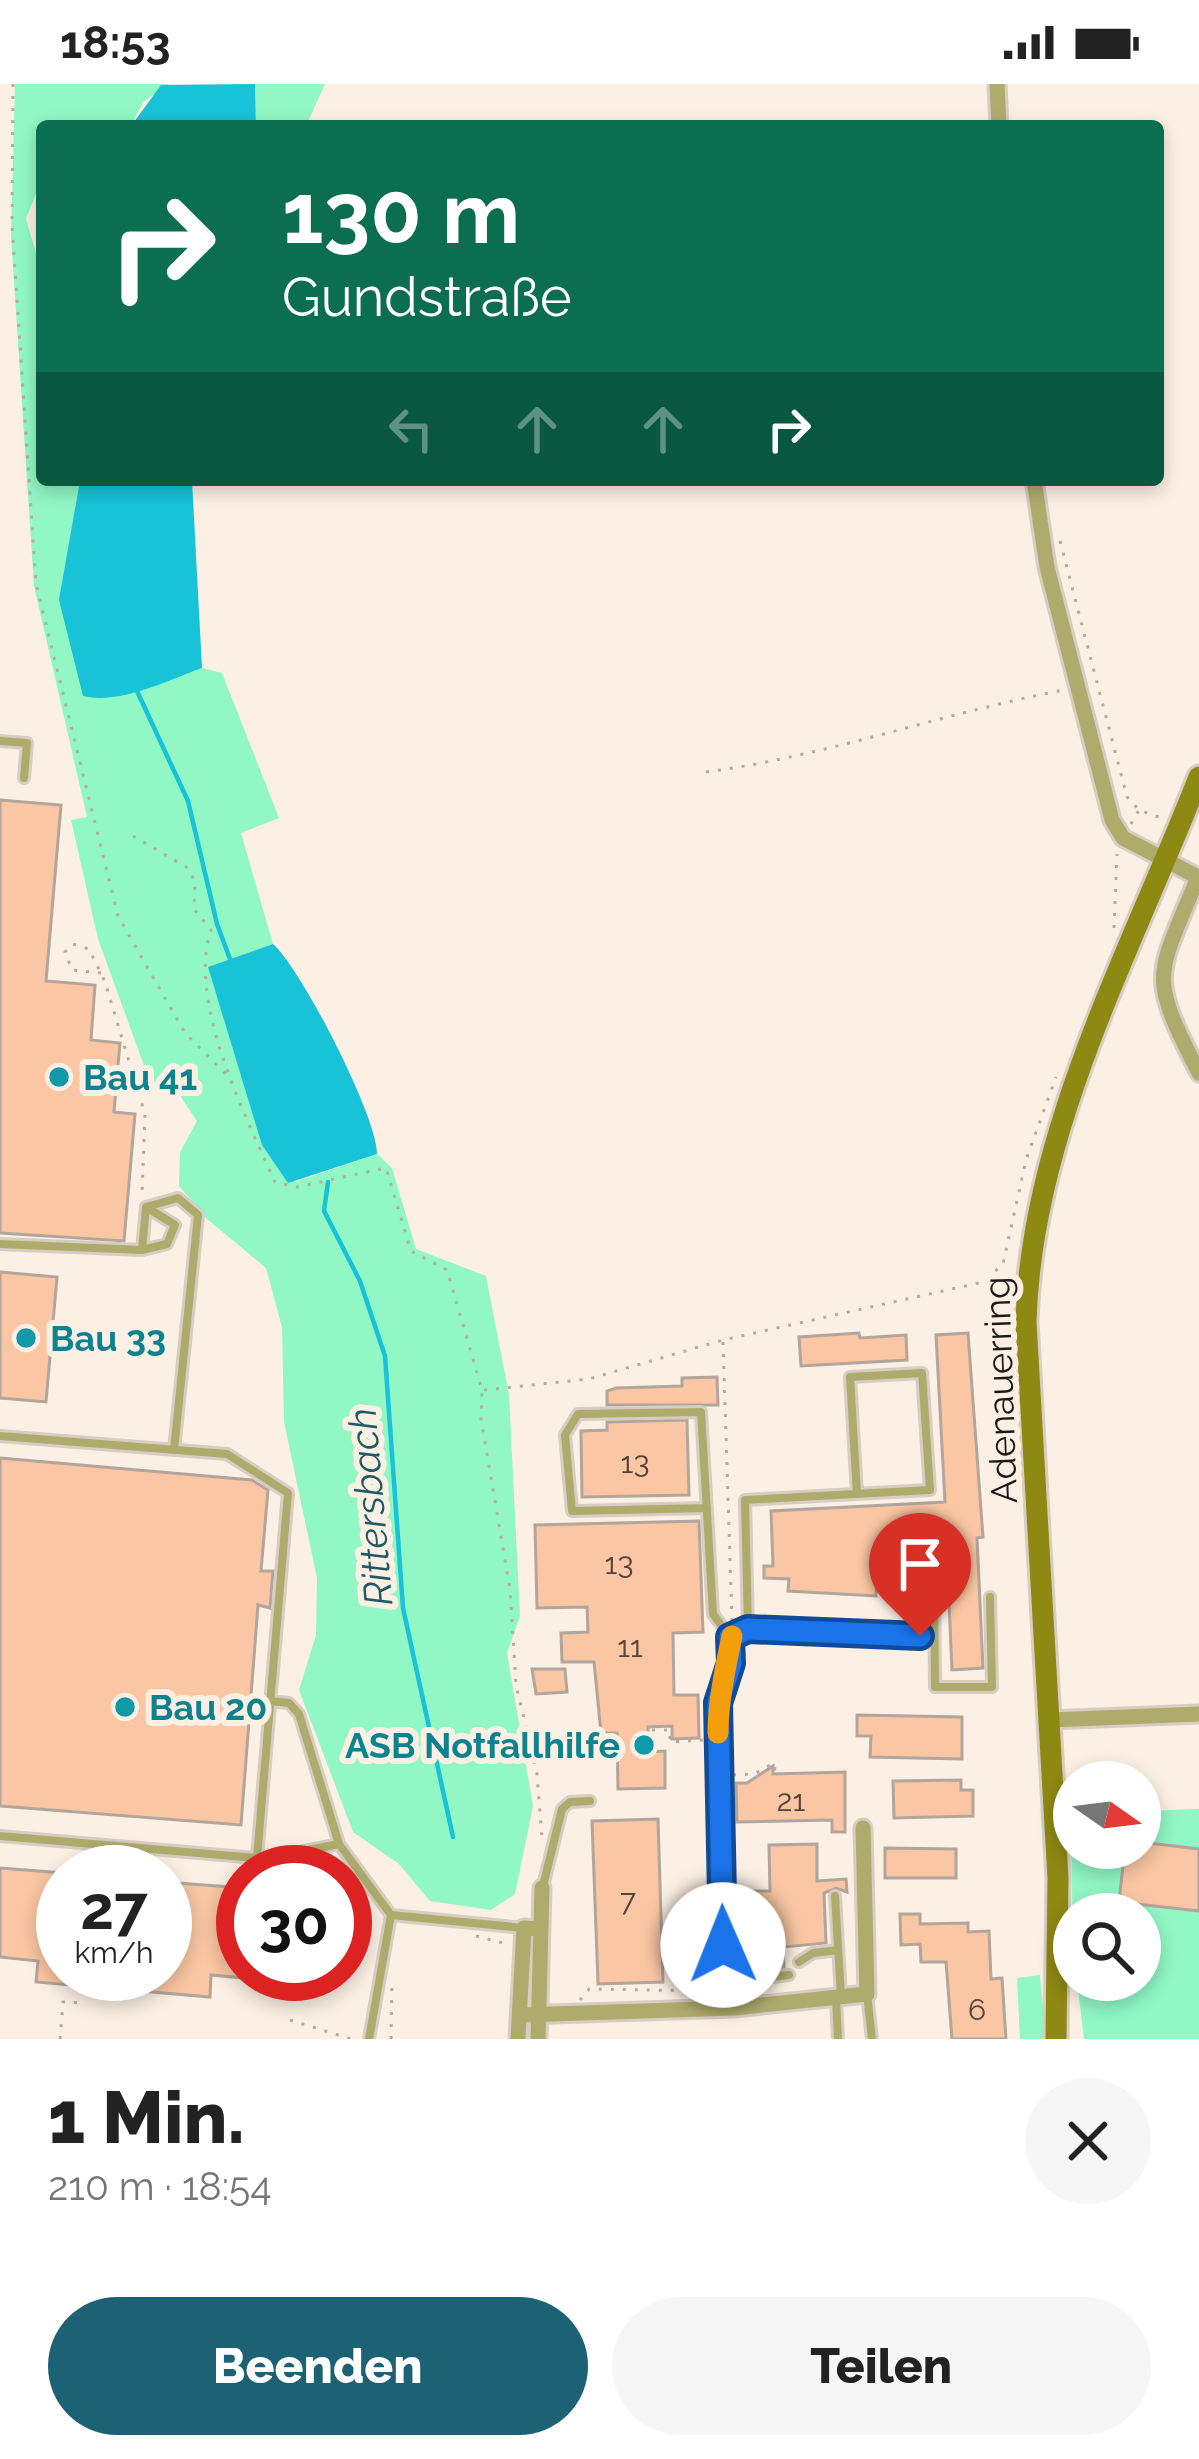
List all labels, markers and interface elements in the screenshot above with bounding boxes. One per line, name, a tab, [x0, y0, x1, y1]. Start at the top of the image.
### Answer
text: 18:53	[60, 16, 171, 69]
text: 130 m	[282, 164, 520, 263]
icon: right	[84, 168, 240, 324]
text: Gundstraße	[282, 265, 572, 329]
icon: left	[378, 396, 444, 462]
icon: ahead	[504, 396, 570, 462]
icon: ahead	[630, 396, 696, 462]
icon: right	[756, 396, 822, 462]
place label: Bau 41	[83, 1056, 197, 1098]
marker: Bau 41	[46, 1064, 72, 1090]
street label: Adenauerring	[975, 1276, 1025, 1504]
place label: Bau 33	[50, 1317, 166, 1359]
marker: Bau 33	[13, 1325, 39, 1351]
water label: Rittersbach	[338, 1406, 402, 1608]
house number: 13	[621, 1445, 649, 1480]
pin	[869, 1513, 971, 1636]
icon: arrive	[887, 1531, 953, 1597]
house number: 13	[605, 1546, 633, 1581]
house number: 11	[617, 1629, 643, 1664]
place label: Bau 20	[149, 1686, 267, 1728]
marker: Bau 20	[112, 1694, 138, 1720]
place label: ASB Notfallhilfe	[345, 1724, 620, 1766]
marker: ASB Notfallhilfe	[631, 1732, 657, 1758]
north arrow	[1053, 1761, 1161, 1869]
map controls	[1053, 1761, 1161, 2001]
house number: 21	[777, 1783, 805, 1818]
speed limit sign: 30	[216, 1845, 372, 2001]
text: 27	[80, 1873, 148, 1943]
position arrow	[660, 1882, 786, 2008]
house number: 7	[620, 1883, 636, 1918]
button: search	[1053, 1893, 1161, 2001]
text: km/h	[74, 1935, 154, 1970]
house number: 6	[968, 1992, 986, 2027]
text: 1 Min.	[48, 2075, 245, 2160]
button: close	[1025, 2078, 1151, 2204]
text: 210 m · 18:54	[48, 2163, 272, 2209]
button: Beenden	[48, 2297, 588, 2435]
button: Teilen	[612, 2297, 1151, 2435]

